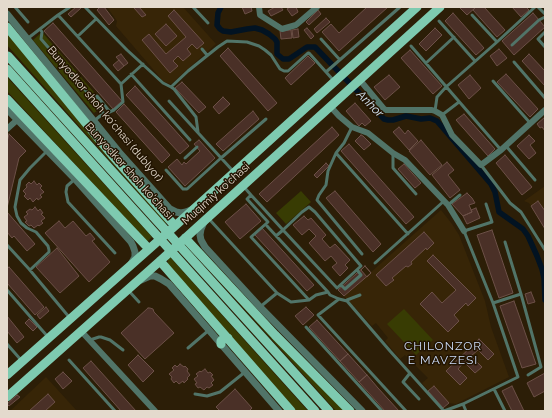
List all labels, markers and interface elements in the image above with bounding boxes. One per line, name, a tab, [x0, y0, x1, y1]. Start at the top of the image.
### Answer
street label: Bunyodkor shoh koʻchasi (dublyor)	[44, 44, 166, 184]
water label: Anhor	[354, 88, 386, 120]
street label: Bunyodkor shoh ko'chasi	[82, 120, 176, 222]
street label: Muqimiy ko'chasi	[179, 160, 253, 228]
district label: CHILONZOR E MAVZESI	[404, 339, 482, 367]

